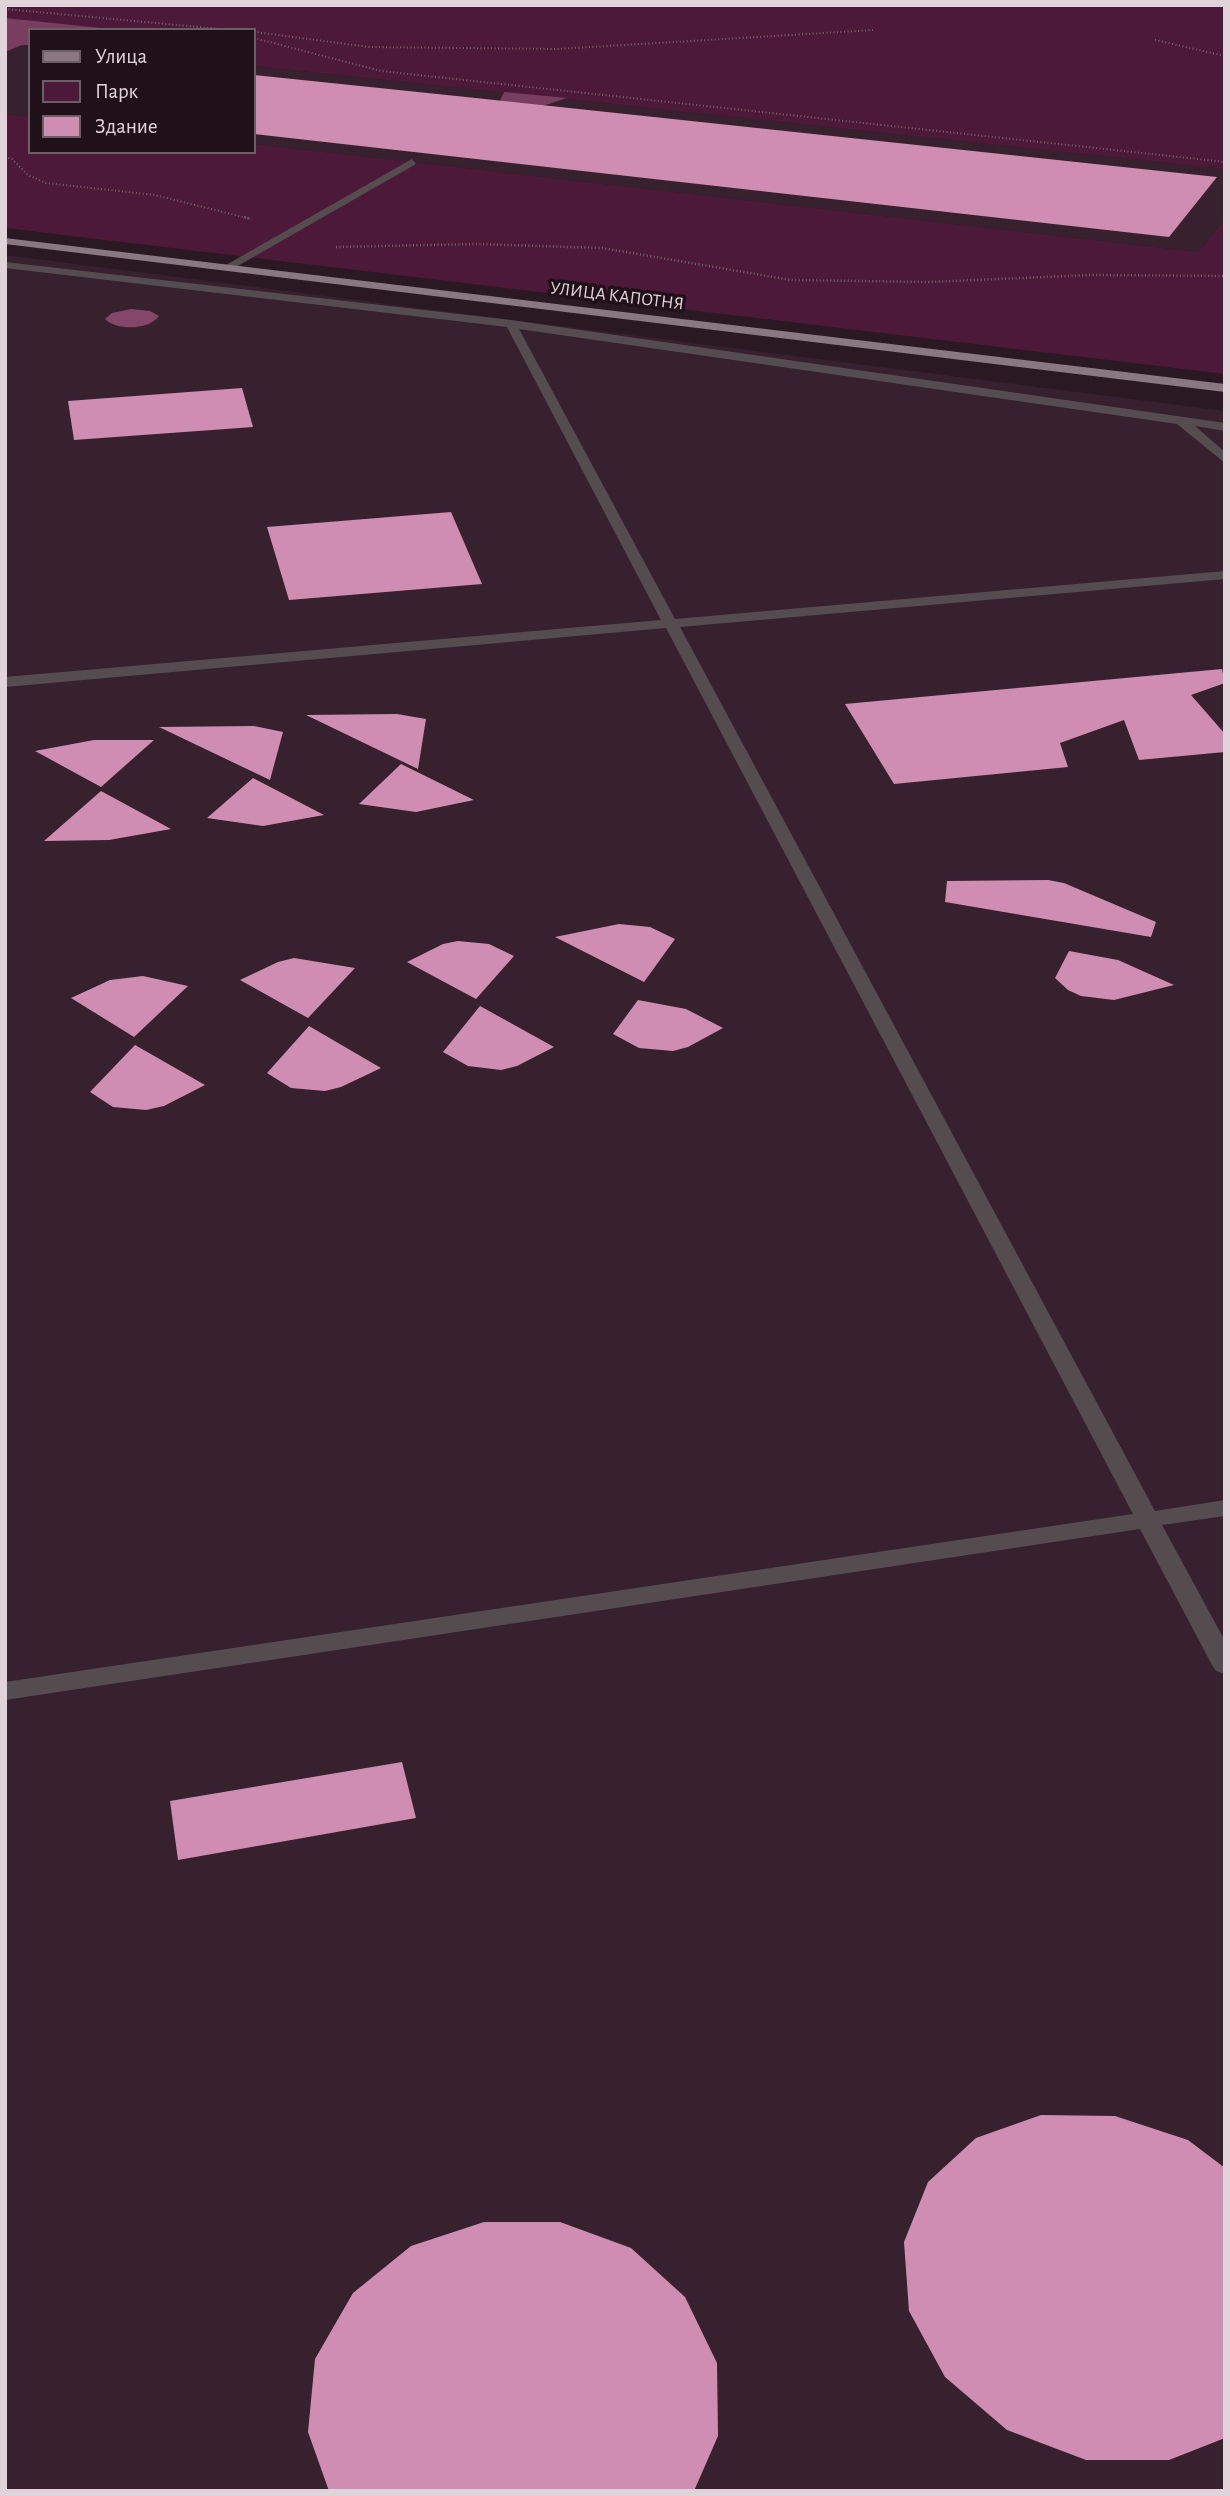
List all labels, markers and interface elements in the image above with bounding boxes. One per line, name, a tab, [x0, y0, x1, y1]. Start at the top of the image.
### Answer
legend	[28, 28, 256, 154]
text: Улица	[95, 46, 147, 67]
text: Парк	[95, 81, 138, 102]
text: Здание	[95, 116, 158, 137]
street label: УЛИЦА КАПОТНЯ	[549, 277, 685, 315]

